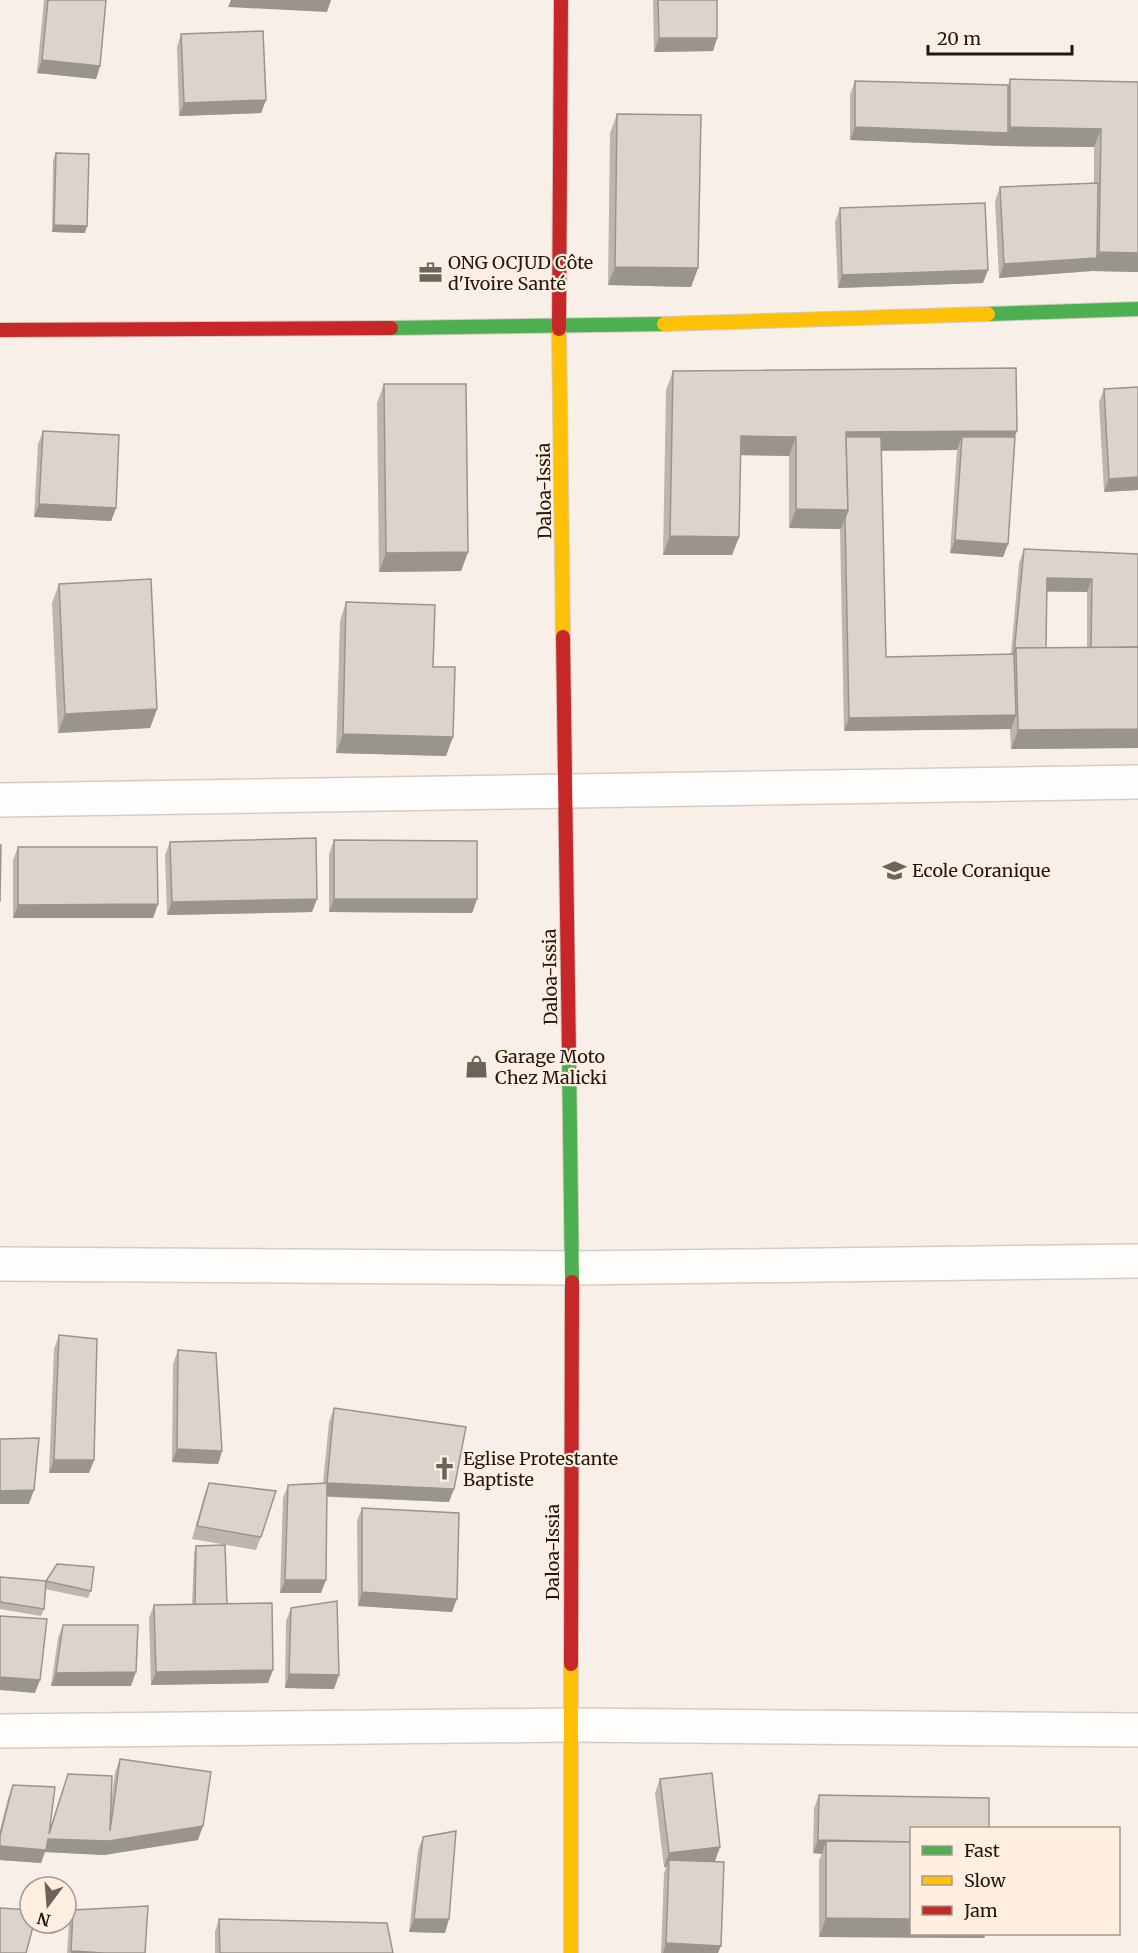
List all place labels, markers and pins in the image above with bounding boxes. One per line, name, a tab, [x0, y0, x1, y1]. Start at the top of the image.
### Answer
place label: ONG OCJUD Côte d'Ivoire Santé	[448, 251, 593, 295]
office icon: ONG OCJUD Côte d'Ivoire Santé	[417, 259, 443, 285]
school or university icon: Ecole Coranique	[881, 857, 907, 883]
place label: Ecole Coranique	[912, 859, 1050, 882]
place label: Garage Moto Chez Malicki	[495, 1045, 607, 1089]
shop icon: Garage Moto Chez Malicki	[464, 1053, 490, 1079]
place label: Eglise Protestante Baptiste	[463, 1447, 618, 1491]
church icon: Eglise Protestante Baptiste	[432, 1455, 458, 1481]

